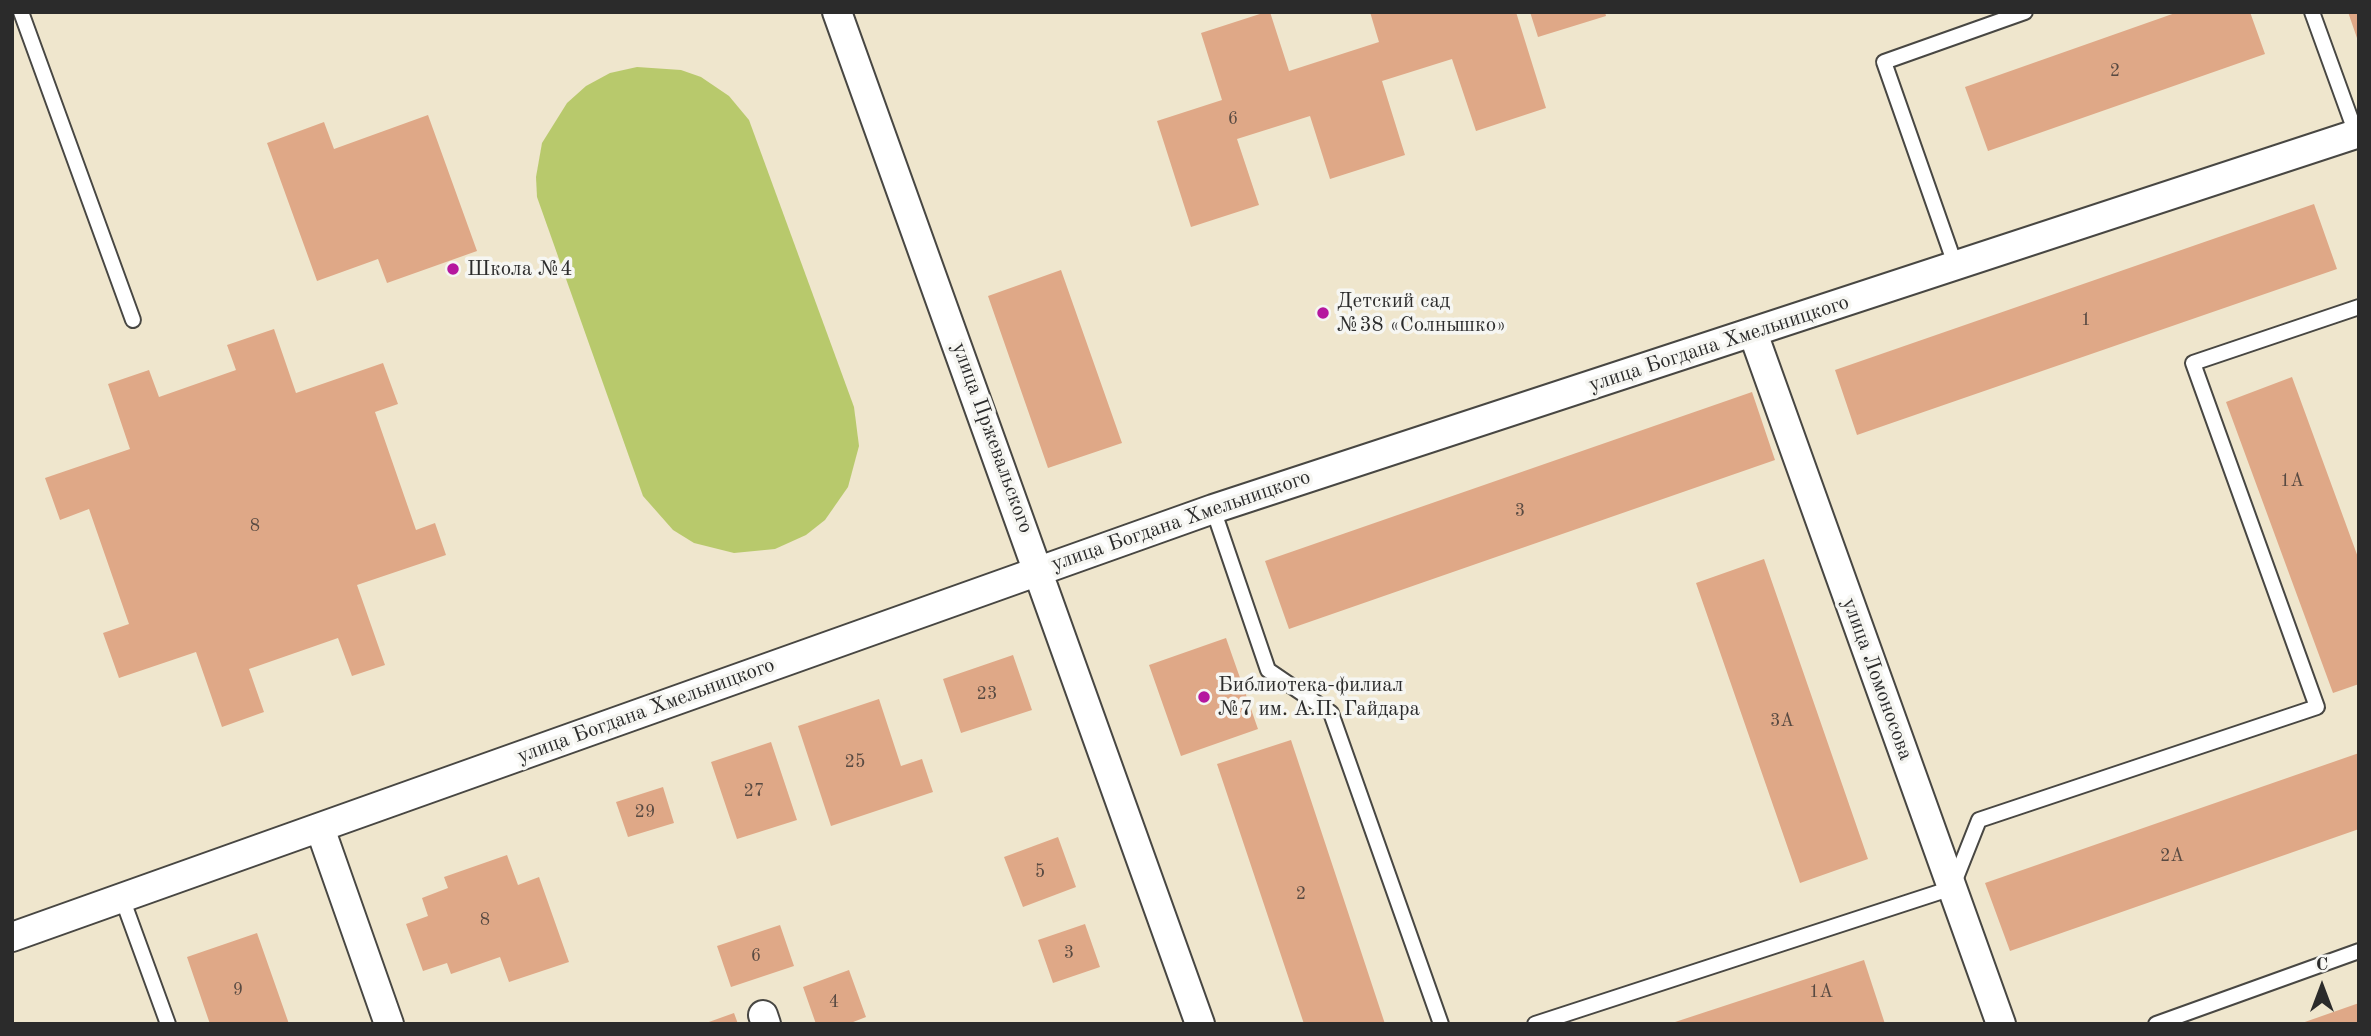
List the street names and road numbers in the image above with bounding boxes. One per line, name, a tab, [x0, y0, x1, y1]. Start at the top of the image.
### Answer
street label: улица Богдана Хмельницкого	[1586, 290, 1852, 398]
street label: улица Пржевальского	[946, 339, 1038, 537]
street label: улица Богдана Хмельницкого	[1048, 465, 1314, 577]
street label: улица Ломоносова	[1836, 594, 1918, 764]
street label: улица Богдана Хмельницкого	[514, 653, 778, 769]

